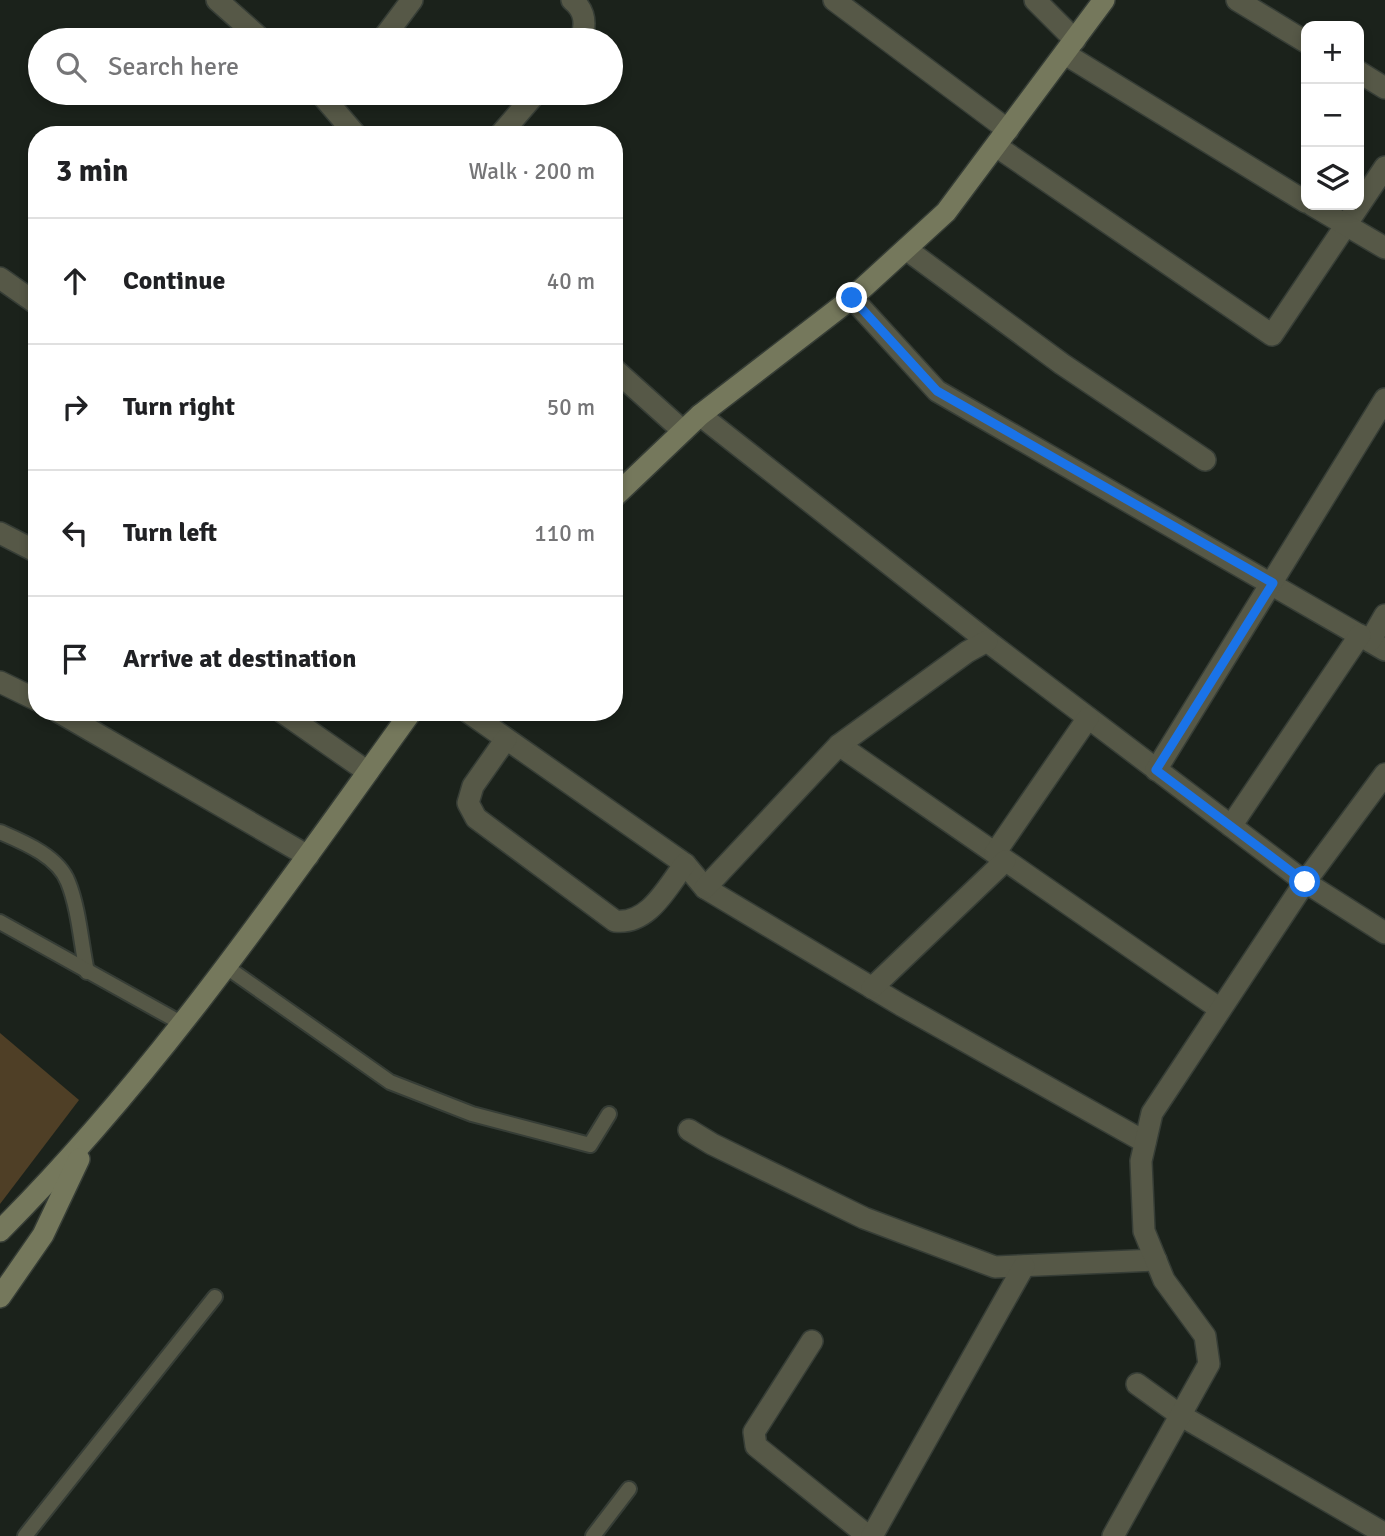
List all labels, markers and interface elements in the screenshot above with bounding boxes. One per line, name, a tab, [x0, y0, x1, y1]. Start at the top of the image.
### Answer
map controls	[1301, 21, 1364, 210]
button: +	[1301, 21, 1364, 84]
search box	[28, 28, 623, 105]
icon: search	[52, 48, 90, 86]
text: Search here	[108, 51, 239, 83]
button: −	[1301, 84, 1364, 147]
button: layers	[1301, 147, 1364, 210]
text: 3 min	[56, 153, 128, 190]
text: Walk · 200 m	[469, 157, 595, 186]
icon: ahead	[56, 262, 94, 300]
text: Continue	[123, 265, 225, 297]
text: 40 m	[547, 267, 595, 296]
route end	[836, 282, 867, 313]
icon: right	[56, 388, 94, 426]
text: Turn right	[123, 391, 235, 423]
text: 50 m	[547, 393, 595, 422]
icon: left	[56, 514, 94, 552]
text: Turn left	[123, 517, 217, 549]
text: 110 m	[534, 519, 595, 548]
icon: arrive	[56, 640, 94, 678]
text: Arrive at destination	[123, 643, 356, 675]
route start	[1289, 866, 1320, 897]

